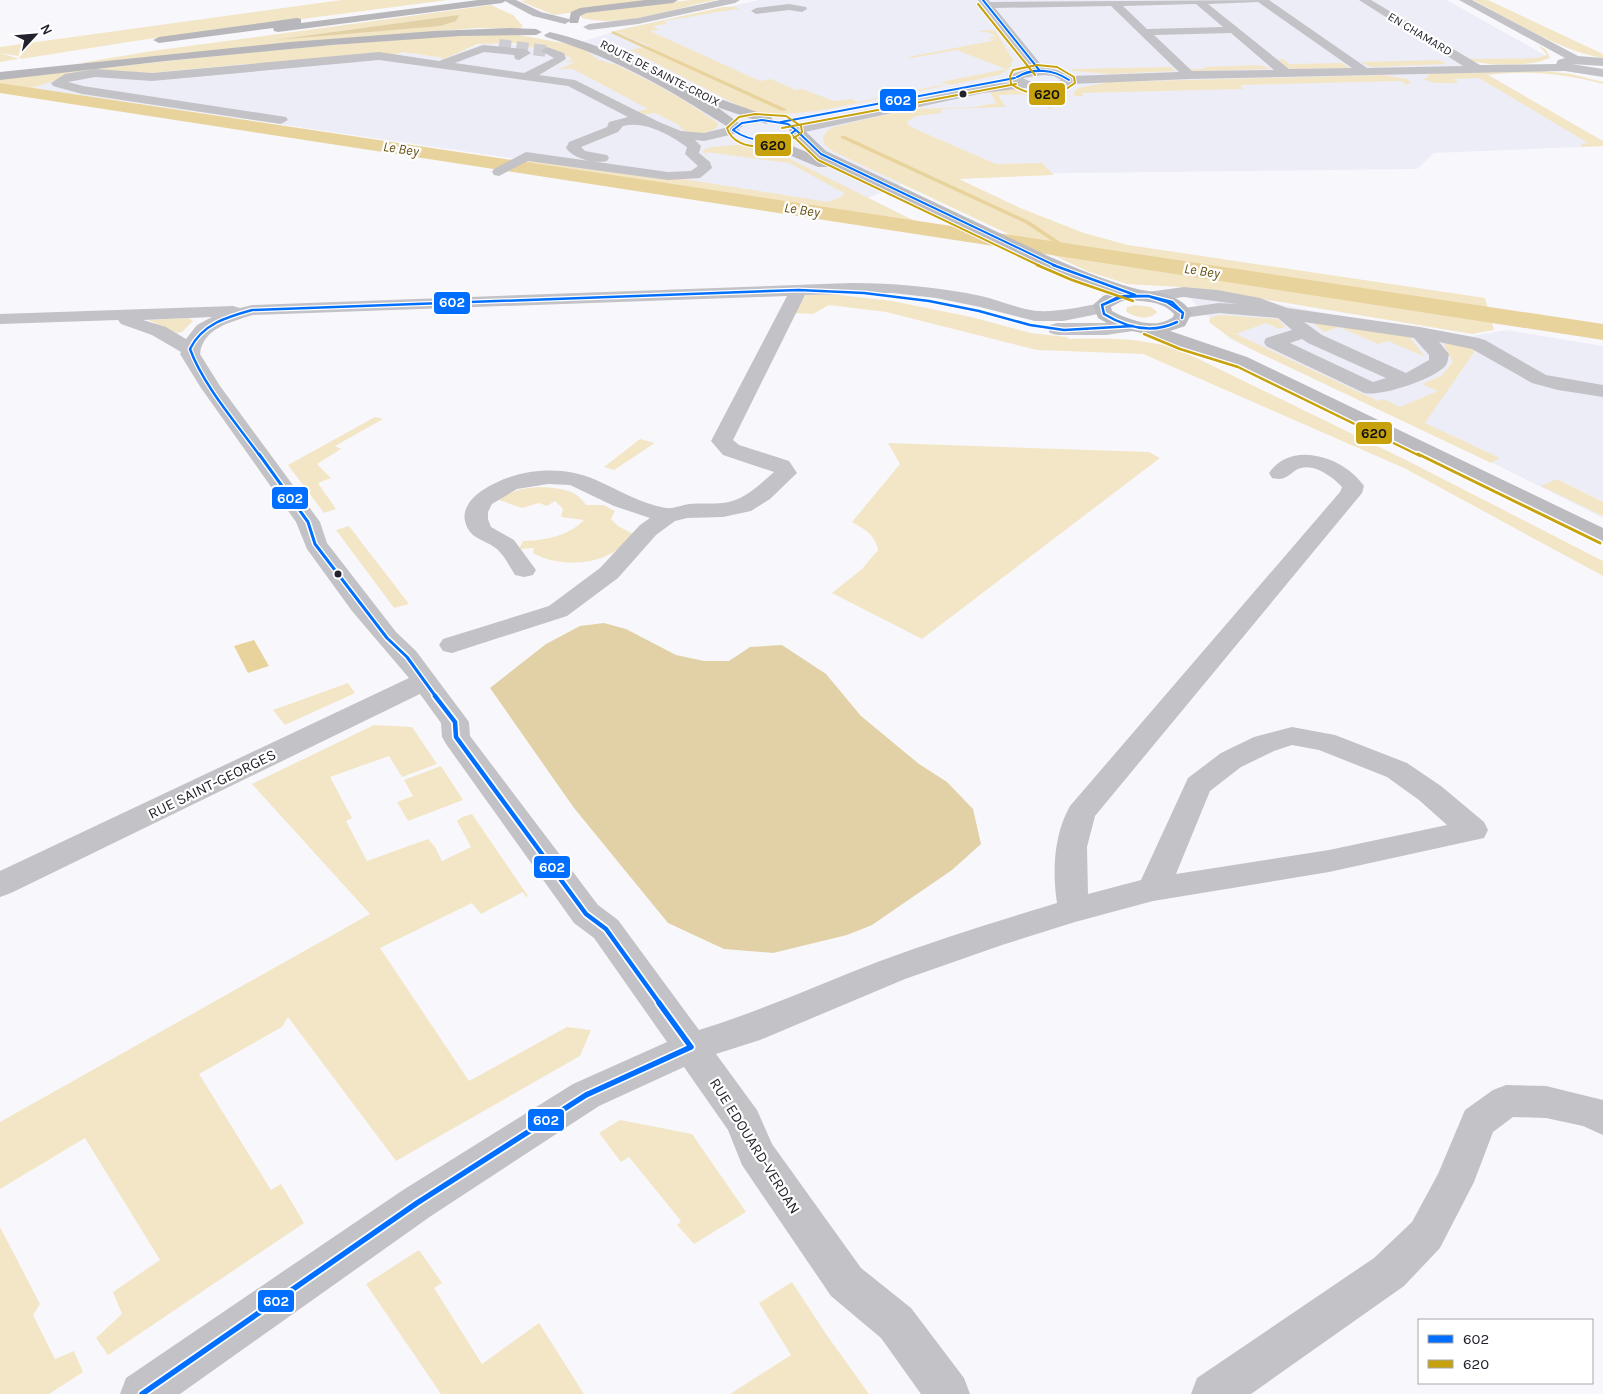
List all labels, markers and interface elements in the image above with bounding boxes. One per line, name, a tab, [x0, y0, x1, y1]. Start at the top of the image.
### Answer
street label: EN CHAMARD	[1385, 9, 1455, 59]
north arrow	[10, 10, 60, 60]
text: N	[36, 21, 56, 38]
street label: ROUTE DE SAINTE-CROIX	[598, 37, 722, 109]
line badge: 620	[1028, 82, 1066, 106]
text: 620	[1034, 86, 1060, 103]
line badge: 602	[879, 88, 917, 112]
unlabelled marker	[958, 89, 968, 99]
text: 602	[885, 92, 911, 109]
line badge: 620	[754, 133, 792, 157]
text: 620	[760, 137, 786, 154]
water label: Le Bey	[382, 138, 421, 160]
water label: Le Bey	[783, 199, 822, 221]
water label: Le Bey	[1183, 260, 1222, 282]
line badge: 602	[433, 291, 471, 315]
text: 602	[439, 294, 465, 311]
line badge: 620	[1355, 421, 1393, 445]
text: 620	[1361, 425, 1387, 442]
line badge: 602	[271, 486, 309, 510]
text: 602	[277, 490, 303, 507]
unlabelled marker	[333, 569, 343, 579]
street label: RUE SAINT-GEORGES	[145, 745, 279, 823]
line badge: 602	[533, 855, 571, 879]
text: 602	[539, 859, 565, 876]
street label: RUE EDOUARD-VERDAN	[706, 1075, 804, 1217]
line badge: 602	[527, 1108, 565, 1132]
text: 602	[533, 1112, 559, 1129]
line badge: 602	[257, 1289, 295, 1313]
text: 602	[263, 1293, 289, 1310]
legend	[1418, 1319, 1593, 1384]
text: 602	[1463, 1330, 1489, 1348]
text: 620	[1463, 1355, 1489, 1373]

